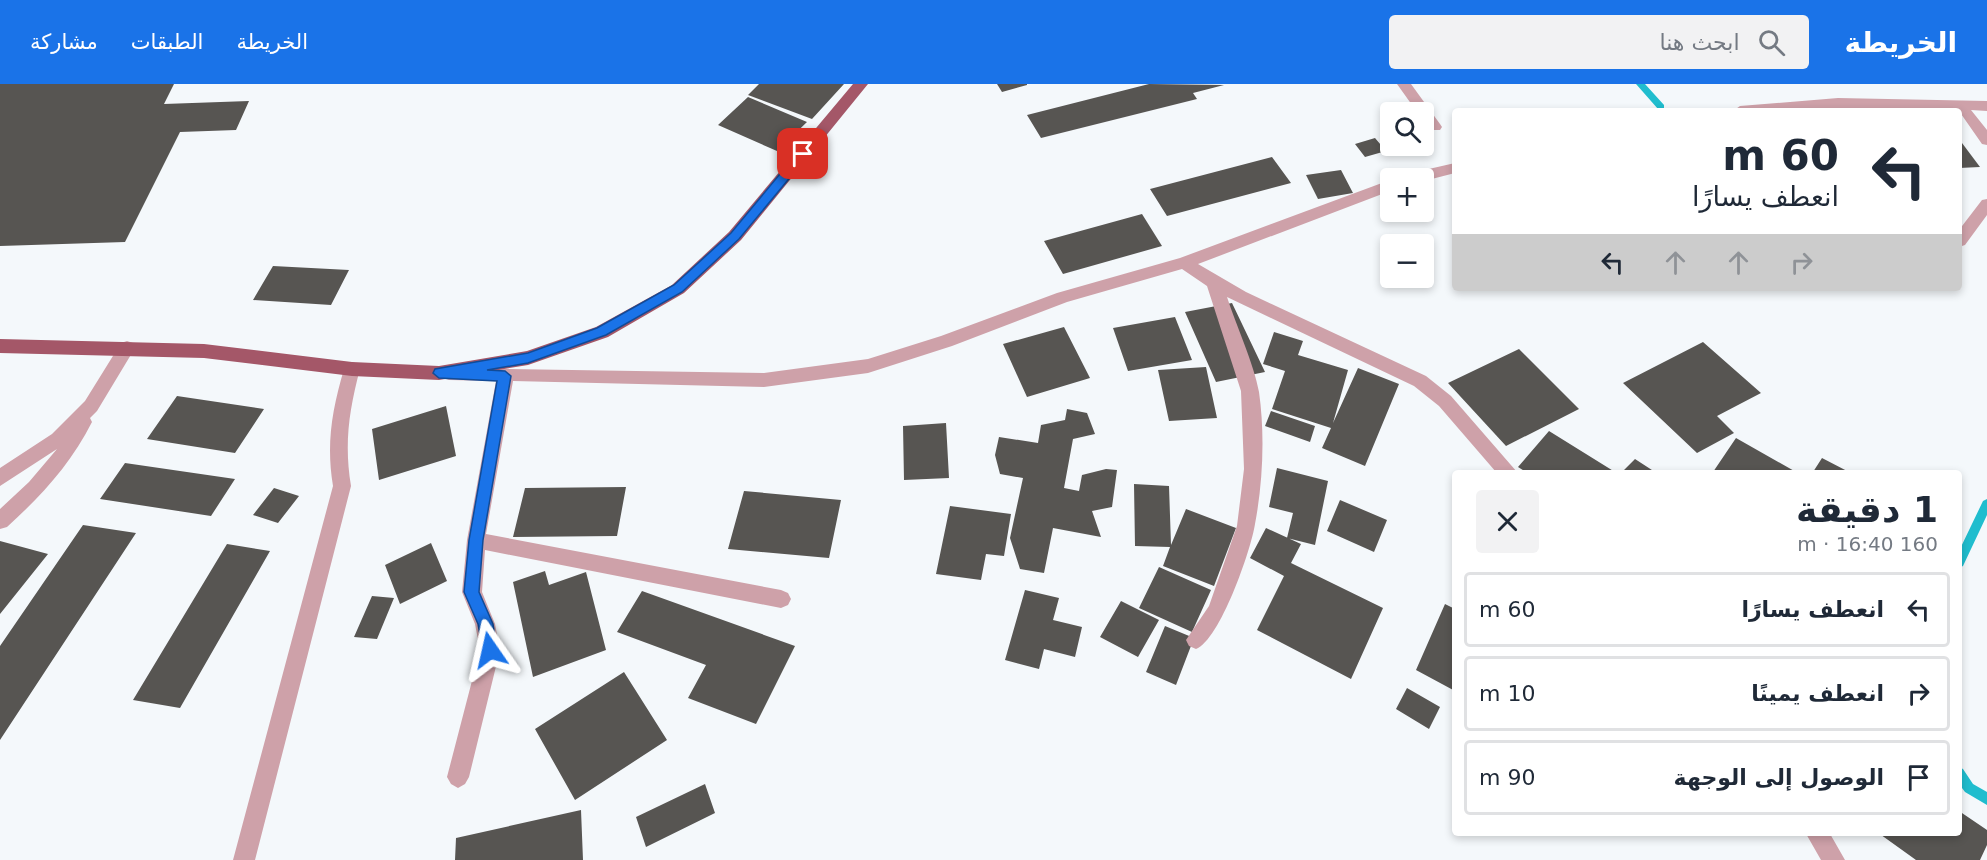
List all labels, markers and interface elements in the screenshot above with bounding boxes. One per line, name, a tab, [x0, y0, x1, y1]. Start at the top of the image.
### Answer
search box	[1389, 15, 1809, 69]
icon: search	[1755, 26, 1788, 59]
text: الخريطة	[1845, 26, 1957, 59]
text: مشاركة	[30, 30, 98, 54]
text: الطبقات	[131, 30, 203, 54]
text: الخريطة	[236, 30, 308, 54]
text: ابحث هنا	[1660, 30, 1740, 55]
map controls	[1380, 102, 1434, 288]
button: search	[1380, 102, 1434, 156]
pin	[777, 128, 828, 179]
text: 60 m	[1722, 131, 1839, 180]
icon: left	[1860, 132, 1938, 210]
icon: arrive	[786, 137, 819, 170]
button: +	[1380, 168, 1434, 222]
text: انعطف يسارًا	[1692, 181, 1839, 212]
button: −	[1380, 234, 1434, 288]
icon: left	[1596, 246, 1629, 279]
icon: ahead	[1659, 246, 1692, 279]
icon: ahead	[1722, 246, 1755, 279]
icon: right	[1785, 246, 1818, 279]
text: 1 دقيقة	[1796, 489, 1938, 530]
button: close	[1476, 490, 1539, 553]
text: 160 m · 16:40	[1797, 532, 1938, 556]
icon: left	[1902, 593, 1935, 626]
text: 60 m	[1479, 597, 1535, 622]
text: انعطف يسارًا	[1741, 597, 1884, 622]
position arrow	[458, 618, 522, 682]
icon: right	[1902, 677, 1935, 710]
text: 10 m	[1479, 681, 1535, 706]
text: انعطف يمينًا	[1751, 681, 1884, 706]
icon: arrive	[1902, 761, 1935, 794]
text: 90 m	[1479, 765, 1535, 790]
text: الوصول إلى الوجهة	[1674, 765, 1884, 790]

